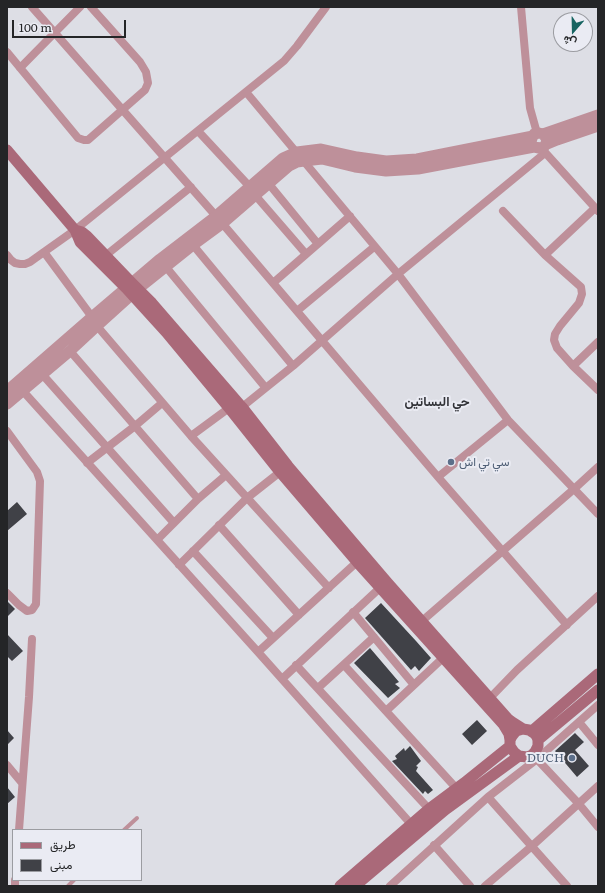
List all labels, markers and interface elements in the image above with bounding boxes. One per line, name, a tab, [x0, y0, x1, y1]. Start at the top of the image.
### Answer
scale bar	[14, 12, 128, 38]
north arrow	[553, 12, 593, 52]
text: 100 m	[19, 18, 52, 36]
text: ش	[560, 33, 578, 52]
district label: حي البساتين	[404, 394, 470, 410]
place label: سي تي اش	[459, 455, 509, 469]
marker: سي تي اش	[446, 457, 456, 467]
place label: DUCH	[527, 751, 564, 765]
marker: DUCH	[567, 753, 577, 763]
legend	[12, 829, 142, 881]
text: طريق	[50, 835, 75, 853]
text: مبنى	[50, 855, 72, 873]

